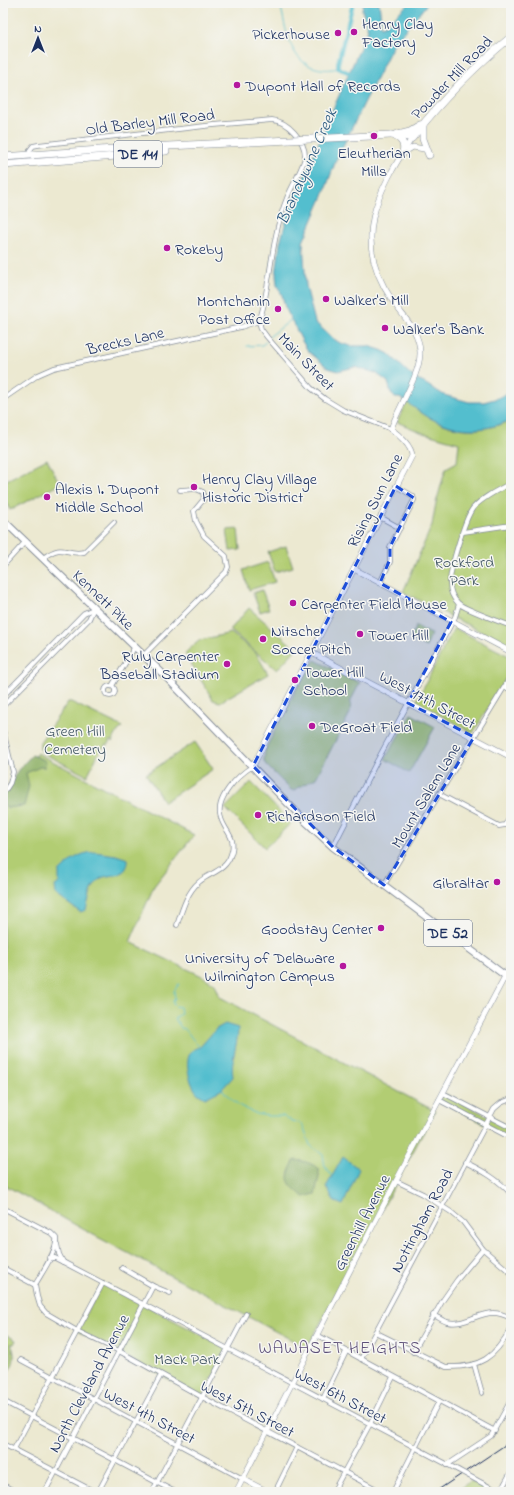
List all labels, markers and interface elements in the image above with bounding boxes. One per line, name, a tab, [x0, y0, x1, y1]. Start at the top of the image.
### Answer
place label: Henry Clay Factory	[361, 13, 433, 55]
north arrow	[18, 18, 58, 58]
text: N	[34, 21, 42, 37]
place label: Pickerhouse	[252, 23, 331, 47]
marker: Henry Clay Factory	[349, 27, 359, 37]
marker: Pickerhouse	[333, 28, 343, 38]
street label: Powder Mill Road	[406, 31, 499, 126]
place label: Dupont Hall of Records	[244, 75, 401, 99]
marker: Dupont Hall of Records	[232, 80, 242, 90]
street label: Old Barley Mill Road	[84, 103, 216, 143]
water label: Brandywine Creek	[271, 103, 346, 229]
marker: Eleutherian Mills	[369, 131, 379, 141]
road number: DE 141	[114, 141, 162, 167]
place label: Eleutherian Mills	[337, 142, 411, 184]
place label: Rokeby	[175, 238, 223, 262]
marker: Rokeby	[162, 243, 172, 253]
place label: Walker's Mill	[334, 289, 409, 313]
place label: Montchanin Post Office	[197, 290, 271, 332]
marker: Walker's Mill	[321, 294, 331, 304]
marker: Montchanin Post Office	[273, 304, 283, 314]
place label: Walker's Bank	[393, 318, 485, 342]
street label: Brecks Lane	[83, 321, 167, 363]
marker: Walker's Bank	[380, 323, 390, 333]
street label: Main Street	[271, 328, 340, 398]
street label: Rising Sun Lane	[342, 449, 410, 552]
place label: Henry Clay Village Historic District	[202, 468, 318, 510]
place label: Alexis I. Dupont Middle School	[55, 478, 160, 520]
marker: Henry Clay Village Historic District	[189, 482, 199, 492]
marker: Alexis I. Dupont Middle School	[42, 492, 52, 502]
park label: Rockford Park	[434, 551, 494, 593]
street label: Kennett Pike	[66, 565, 140, 637]
place label: Carpenter Field House	[301, 593, 448, 617]
marker: Carpenter Field House	[288, 598, 298, 608]
place label: Nitsche Soccer Pitch	[271, 620, 351, 662]
place label: Tower Hill	[368, 624, 429, 648]
marker: Tower Hill	[355, 629, 365, 639]
marker: Nitsche Soccer Pitch	[258, 634, 268, 644]
place label: Ruly Carpenter Baseball Stadium	[99, 645, 219, 687]
marker: Ruly Carpenter Baseball Stadium	[222, 659, 232, 669]
place label: Tower Hill School	[303, 661, 364, 703]
street label: West 17th Street	[375, 665, 480, 737]
marker: Tower Hill School	[290, 675, 300, 685]
place label: DeGroat Field	[319, 716, 412, 740]
park label: Green Hill Cemetery	[44, 720, 106, 762]
marker: DeGroat Field	[307, 721, 317, 731]
street label: Mount Salem Lane	[386, 738, 468, 853]
place label: Richardson Field	[266, 805, 375, 829]
marker: Richardson Field	[253, 810, 263, 820]
place label: Gibraltar	[432, 872, 489, 896]
marker: Gibraltar	[492, 877, 502, 887]
place label: Goodstay Center	[261, 918, 373, 942]
road number: DE 52	[424, 920, 472, 946]
marker: Goodstay Center	[376, 923, 386, 933]
place label: University of Delaware Wilmington Campus	[185, 947, 336, 989]
marker: University of Delaware Wilmington Campus	[338, 961, 348, 971]
street label: Nottingham Road	[385, 1165, 460, 1277]
street label: Greenhill Avenue	[328, 1170, 398, 1275]
street label: North Cleveland Avenue	[43, 1310, 137, 1457]
district label: WAWASET HEIGHTS	[259, 1336, 421, 1361]
park label: Mack Park	[154, 1348, 221, 1372]
street label: West 6th Street	[290, 1362, 391, 1431]
street label: West 5th Street	[196, 1375, 299, 1445]
street label: West 4th Street	[99, 1382, 200, 1451]

